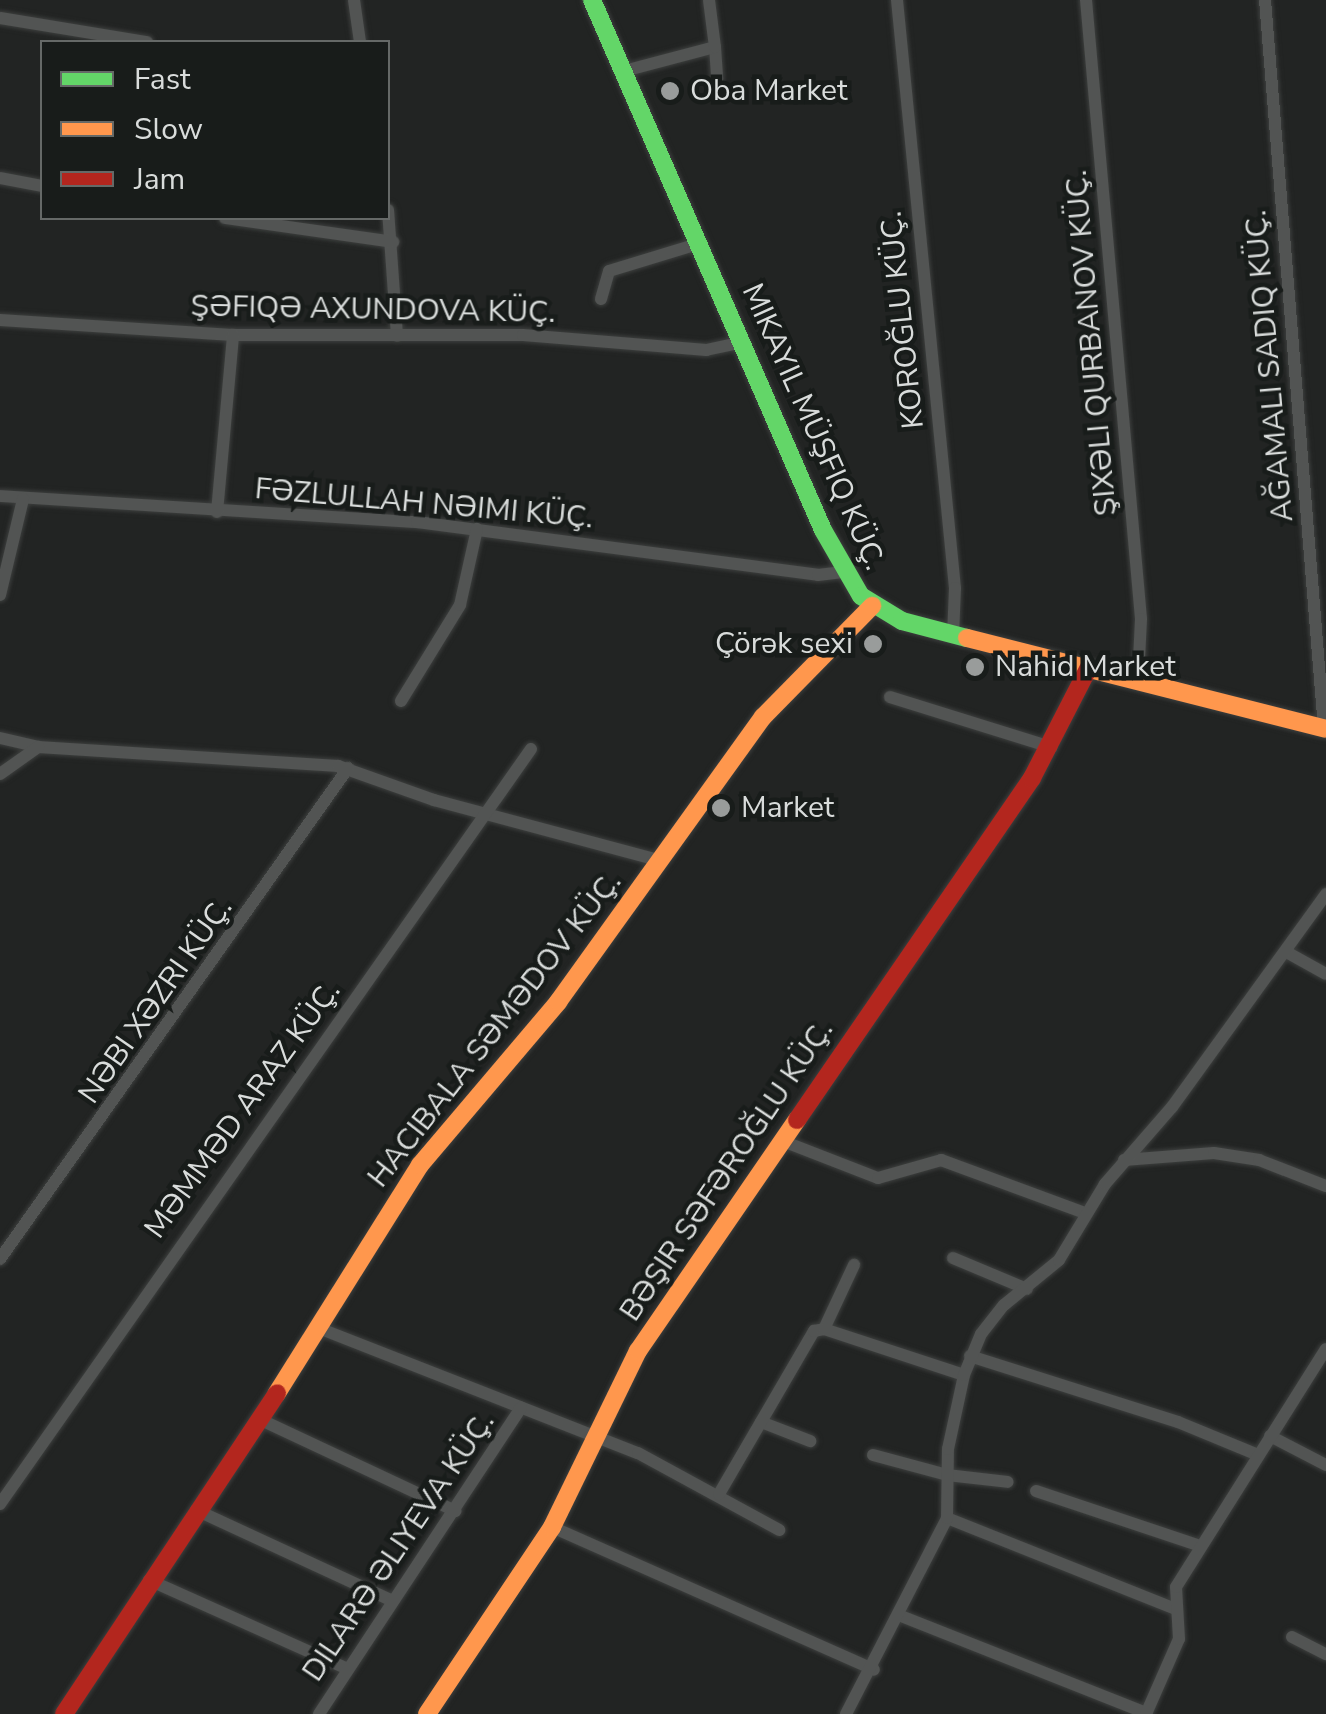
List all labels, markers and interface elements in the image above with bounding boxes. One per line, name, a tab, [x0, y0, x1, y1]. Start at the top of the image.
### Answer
legend	[40, 40, 390, 220]
text: Fast	[134, 59, 191, 100]
place label: Oba Market	[690, 73, 847, 109]
marker: Oba Market	[659, 80, 681, 102]
text: Slow	[134, 109, 203, 150]
text: Jam	[134, 159, 185, 200]
street label: ŞIXƏLI QURBANOV KÜÇ.	[1059, 169, 1125, 517]
street label: AĞAMALI SADIQ KÜÇ.	[1238, 209, 1302, 523]
street label: KOROĞLU KÜÇ.	[874, 210, 932, 430]
street label: MIKAYIL MÜŞFIQ KÜÇ.	[734, 278, 892, 576]
street label: ŞƏFIQƏ AXUNDOVA KÜÇ.	[190, 289, 556, 331]
street label: FƏZLULLAH NƏIMI KÜÇ.	[253, 471, 595, 537]
place label: Çörək sexi	[715, 626, 853, 662]
marker: Çörək sexi	[862, 633, 884, 655]
place label: Nahid Market	[995, 649, 1176, 685]
marker: Nahid Market	[964, 656, 986, 678]
place label: Market	[741, 790, 834, 826]
marker: Market	[710, 797, 732, 819]
street label: HACIBALA SƏMƏDOV KÜÇ.	[361, 865, 629, 1195]
street label: NƏBI XƏZRI KÜÇ.	[72, 891, 240, 1111]
street label: MƏMMƏD ARAZ KÜÇ.	[138, 974, 348, 1246]
street label: BƏŞIR SƏFƏROĞLU KÜÇ.	[613, 1014, 841, 1328]
street label: DILARƏ ƏLIYEVA KÜÇ.	[295, 1406, 503, 1688]

